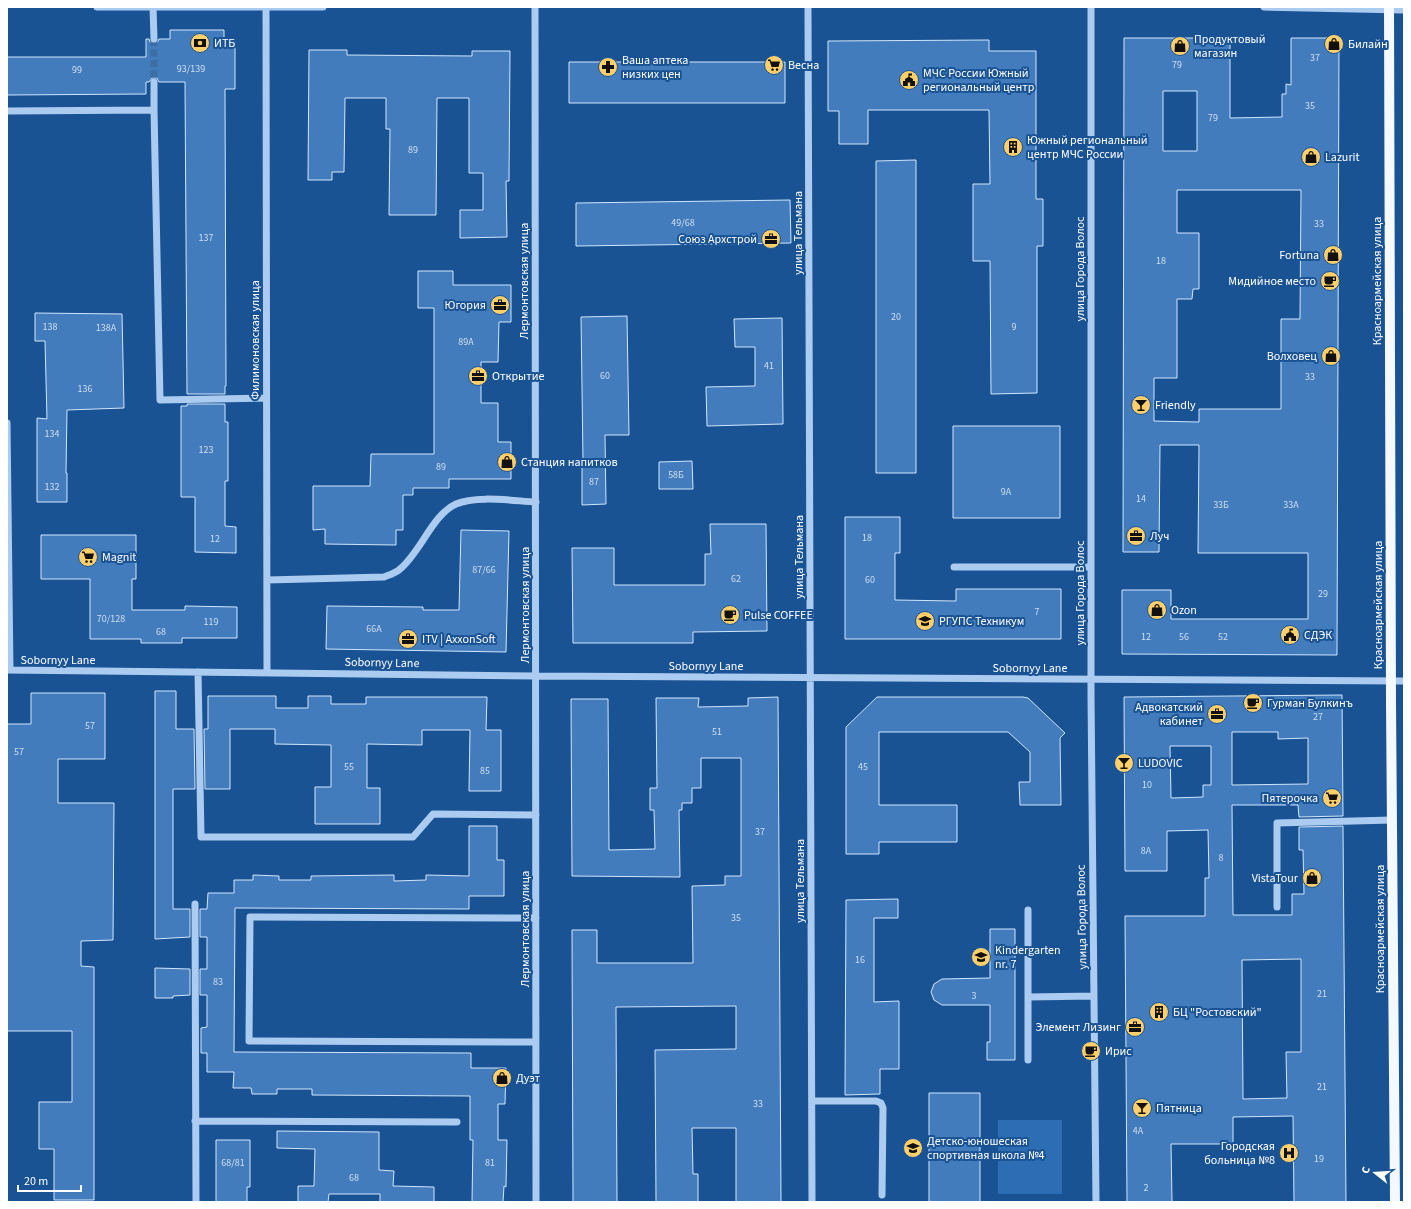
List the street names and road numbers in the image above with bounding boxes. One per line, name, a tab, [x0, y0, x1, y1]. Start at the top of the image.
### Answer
street label: улица Тельмана	[790, 191, 807, 275]
street label: улица Города Волос	[1072, 216, 1089, 322]
street label: Красноармейская улица	[1369, 217, 1386, 345]
street label: Лермонтовская улица	[516, 223, 533, 339]
street label: Филимоновская улица	[247, 280, 264, 400]
street label: улица Тельмана	[791, 515, 808, 599]
street label: улица Города Волос	[1072, 540, 1089, 646]
street label: Красноармейская улица	[1370, 541, 1387, 669]
street label: Лермонтовская улица	[517, 547, 534, 663]
street label: Sobornyy Lane	[21, 652, 95, 669]
street label: Sobornyy Lane	[344, 654, 420, 672]
street label: Sobornyy Lane	[669, 658, 743, 675]
street label: Sobornyy Lane	[993, 660, 1067, 677]
street label: улица Тельмана	[792, 839, 809, 923]
street label: улица Города Волос	[1073, 864, 1091, 970]
street label: Красноармейская улица	[1372, 865, 1389, 993]
street label: Лермонтовская улица	[517, 871, 534, 987]

